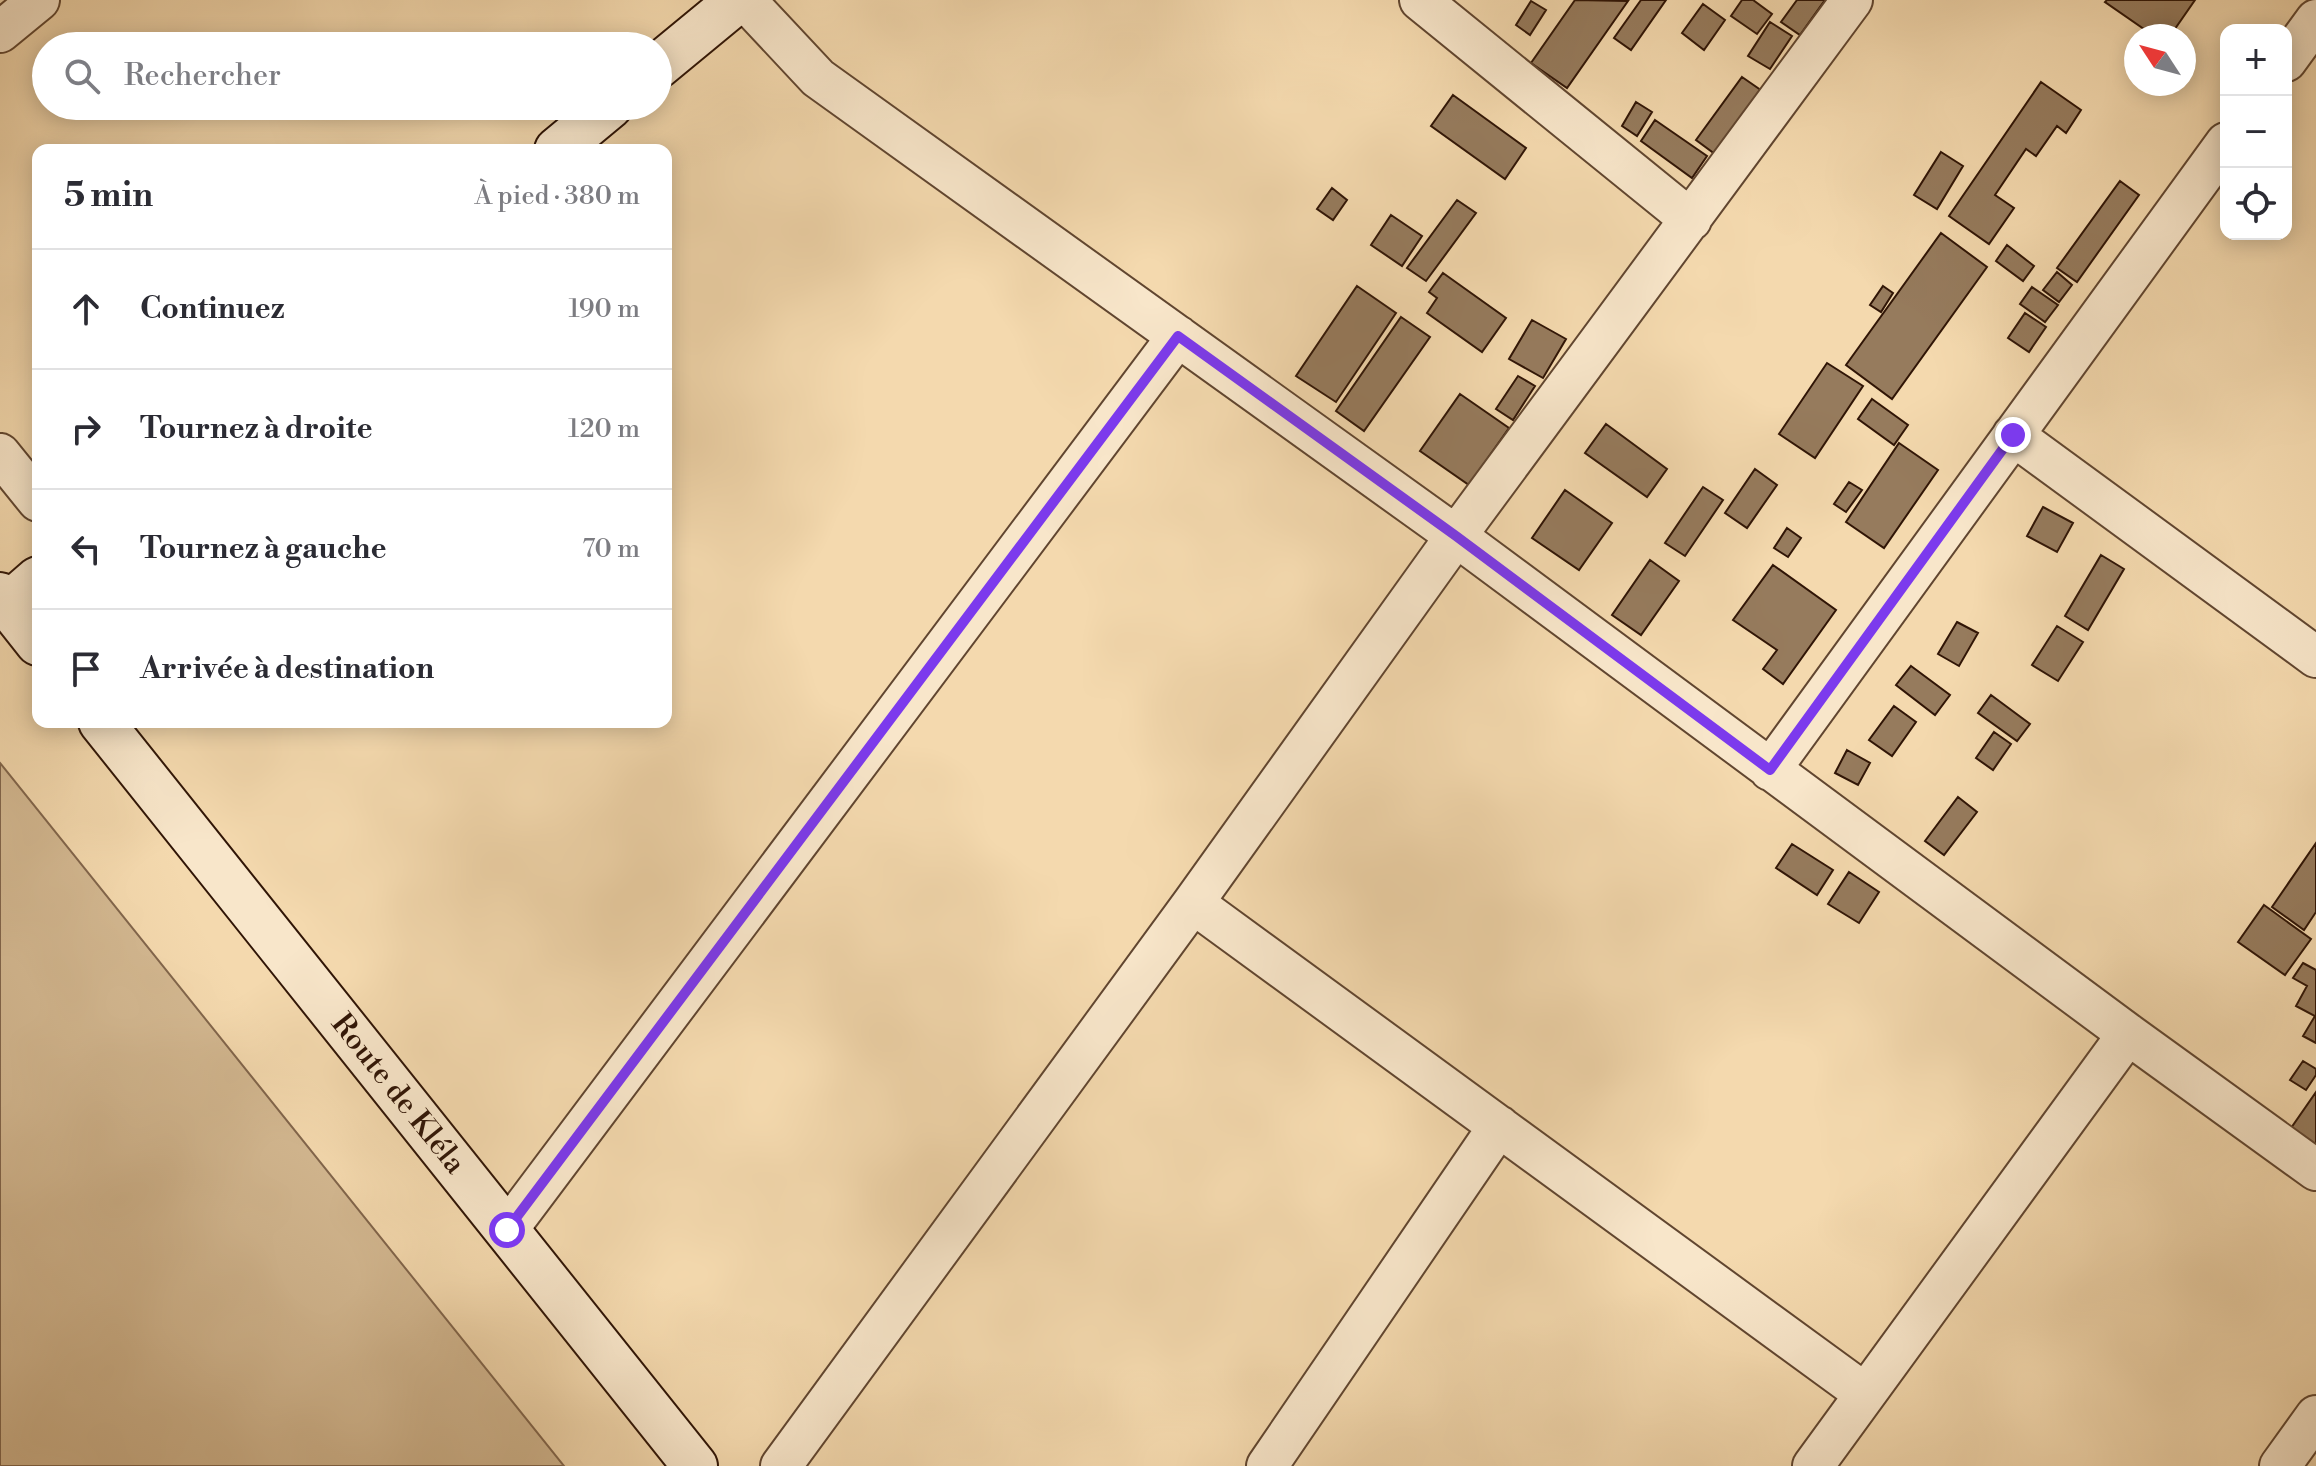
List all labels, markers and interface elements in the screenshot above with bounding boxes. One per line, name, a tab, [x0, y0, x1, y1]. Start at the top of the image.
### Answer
north arrow	[2124, 24, 2196, 96]
map controls	[2220, 24, 2292, 240]
button: +	[2220, 24, 2292, 96]
search box	[32, 32, 672, 120]
icon: search	[60, 54, 104, 98]
text: Rechercher	[124, 57, 281, 95]
button: −	[2220, 96, 2292, 168]
button: locate	[2220, 168, 2292, 240]
text: 5 min	[64, 175, 153, 217]
text: À pied · 380 m	[475, 180, 640, 212]
icon: ahead	[64, 287, 108, 331]
text: Continuez	[140, 290, 285, 328]
text: 190 m	[569, 293, 640, 325]
icon: right	[64, 407, 108, 451]
text: Tournez à droite	[140, 410, 373, 448]
text: 120 m	[568, 413, 640, 445]
route end	[1995, 417, 2031, 453]
icon: left	[64, 527, 108, 571]
text: Tournez à gauche	[140, 530, 387, 568]
text: 70 m	[582, 533, 640, 565]
icon: arrive	[64, 647, 108, 691]
text: Arrivée à destination	[140, 650, 434, 688]
street label: Route de Kléla	[322, 1006, 474, 1183]
route start	[489, 1212, 525, 1248]

